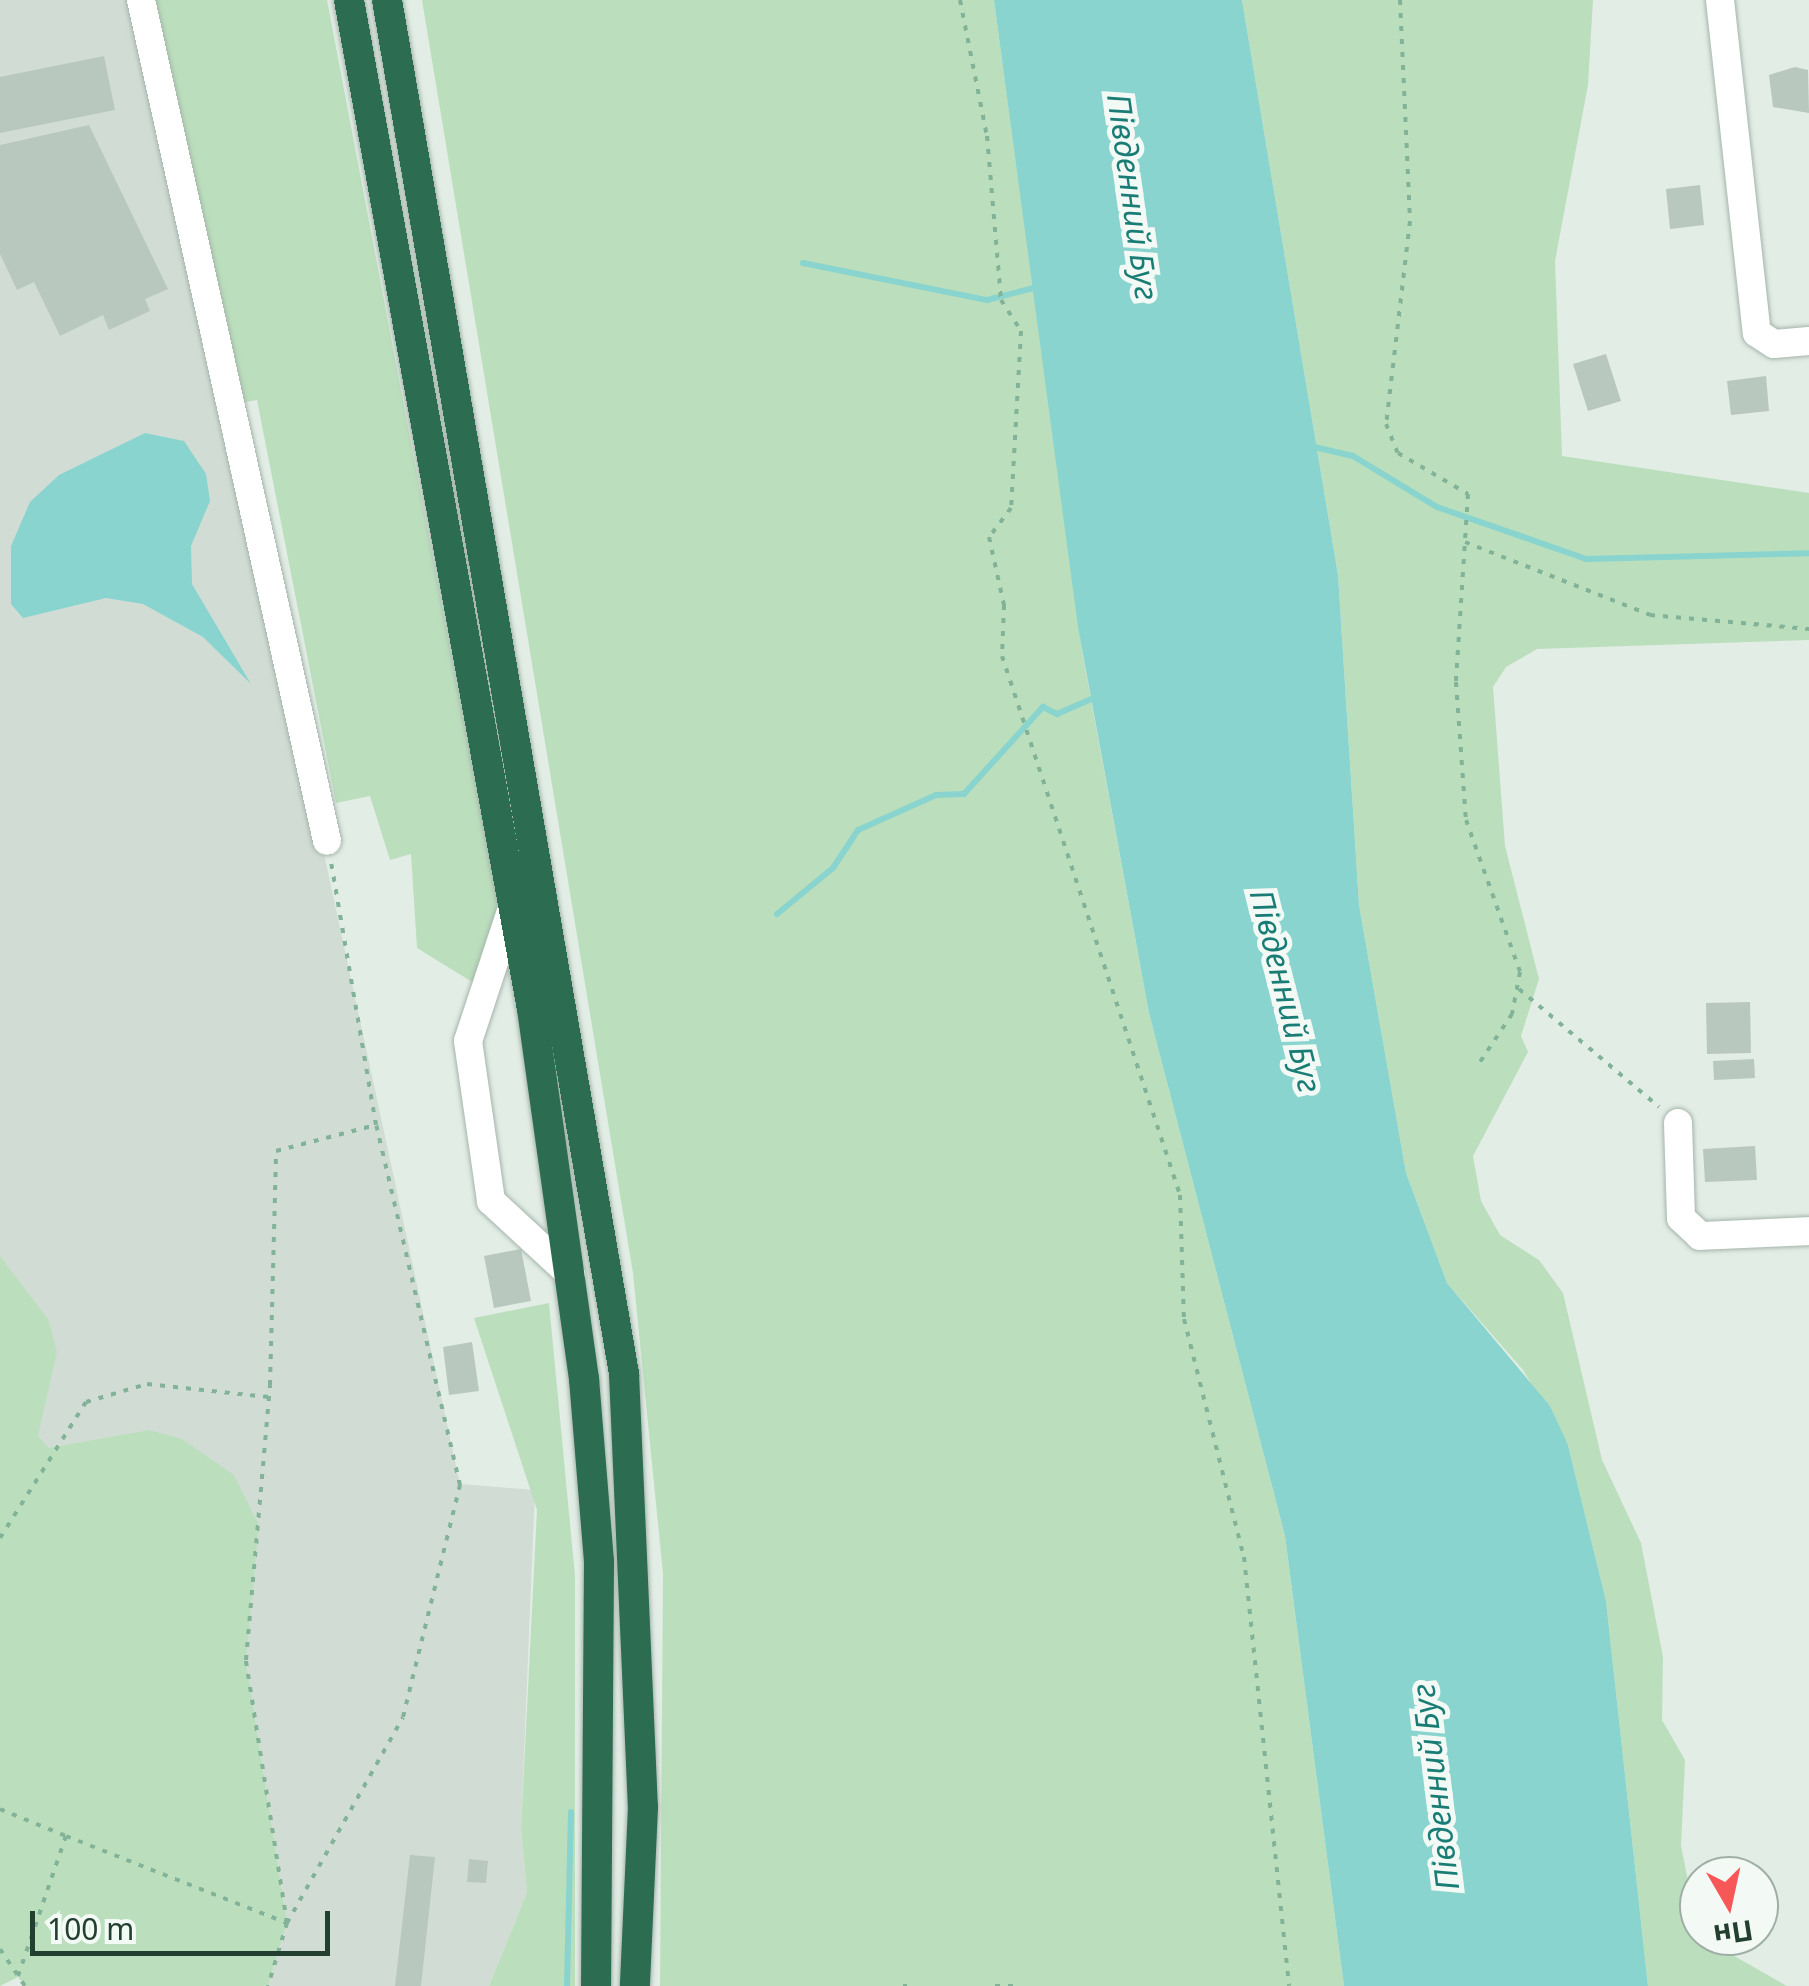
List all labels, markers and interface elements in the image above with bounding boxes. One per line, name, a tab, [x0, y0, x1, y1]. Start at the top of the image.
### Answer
water label: Південний Буг	[1100, 91, 1166, 303]
water label: Південний Буг	[1242, 885, 1330, 1097]
water label: Південний Буг	[1403, 1681, 1467, 1893]
north arrow	[1679, 1856, 1779, 1956]
scale bar	[35, 1891, 335, 1953]
text: 100 m	[47, 1908, 134, 1949]
text: Пн	[1711, 1912, 1756, 1956]

